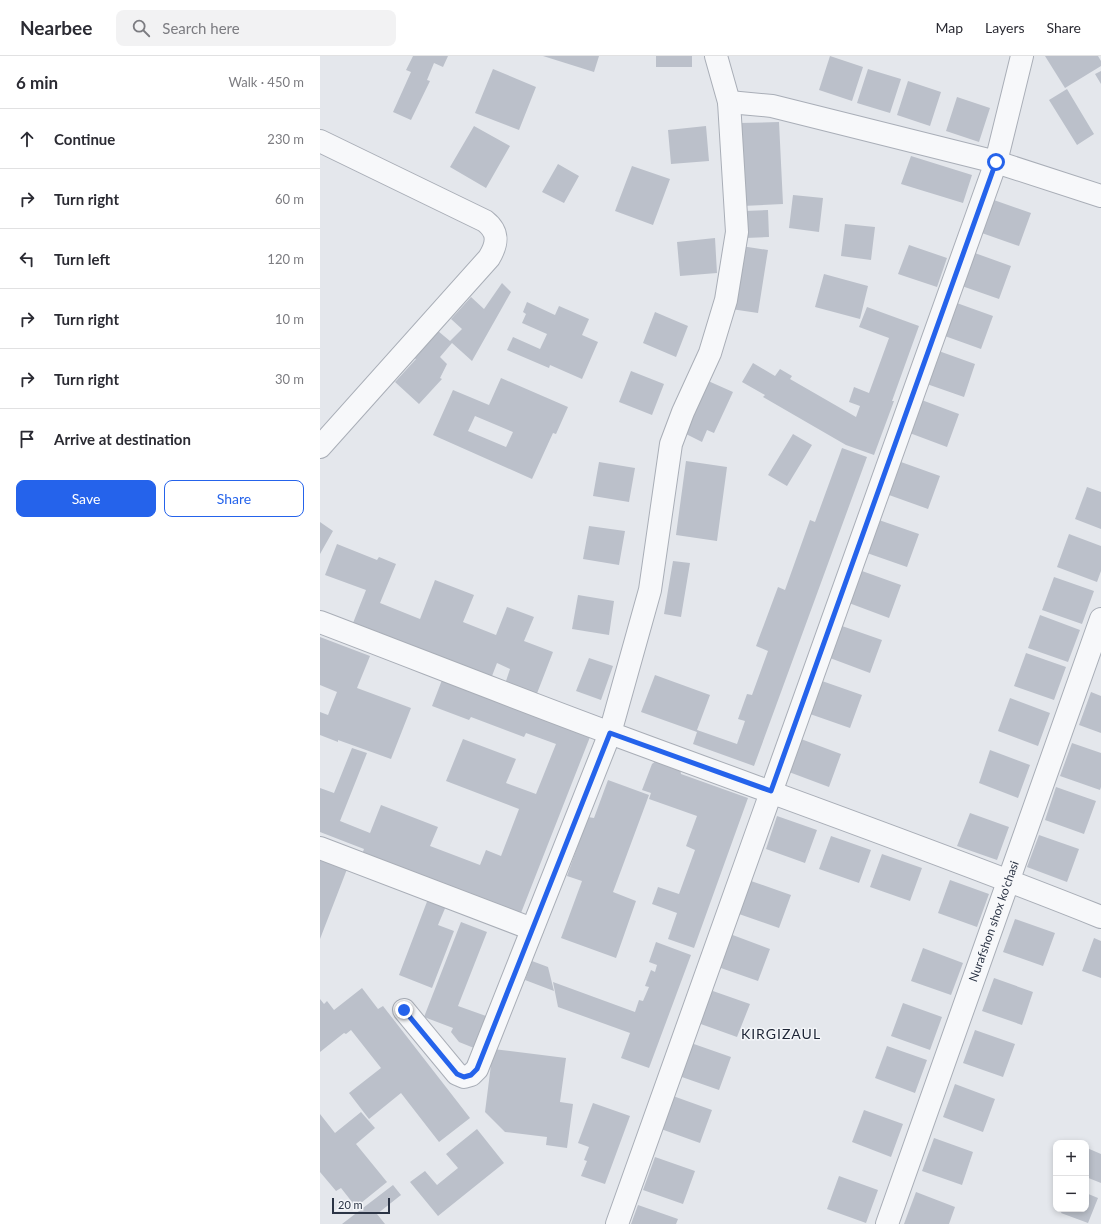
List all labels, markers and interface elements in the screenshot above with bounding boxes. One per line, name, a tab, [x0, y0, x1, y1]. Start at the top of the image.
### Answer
search box	[116, 10, 396, 46]
text: Nearbee	[20, 16, 92, 39]
icon: search	[130, 17, 152, 39]
text: Search here	[162, 19, 240, 37]
text: Map	[935, 19, 963, 36]
text: Layers	[985, 19, 1025, 36]
text: Share	[1047, 19, 1081, 36]
text: 6 min	[16, 72, 58, 93]
text: Walk · 450 m	[228, 74, 304, 90]
icon: ahead	[16, 128, 38, 150]
text: Continue	[54, 130, 115, 148]
text: 230 m	[267, 131, 304, 147]
route start	[987, 153, 1005, 171]
icon: right	[16, 188, 38, 210]
text: Turn right	[54, 190, 119, 208]
text: 60 m	[275, 191, 304, 207]
icon: left	[16, 248, 38, 270]
text: Turn left	[54, 250, 110, 268]
text: 120 m	[267, 251, 304, 267]
icon: right	[16, 308, 38, 330]
text: Turn right	[54, 310, 119, 328]
text: 10 m	[275, 311, 304, 327]
icon: right	[16, 368, 38, 390]
text: Turn right	[54, 370, 119, 388]
text: 30 m	[275, 371, 304, 387]
icon: arrive	[16, 428, 38, 450]
text: Arrive at destination	[54, 430, 191, 448]
button: Save	[16, 480, 156, 517]
button: Share	[164, 480, 304, 517]
street label: Nurafshon shox ko'chasi	[965, 859, 1022, 984]
route end	[395, 1001, 413, 1019]
district label: KIRGIZAUL	[741, 1025, 821, 1042]
map controls	[1053, 1140, 1089, 1212]
button: +	[1053, 1140, 1089, 1176]
button: −	[1053, 1176, 1089, 1212]
scale bar	[332, 1196, 390, 1215]
text: 20 m	[338, 1198, 363, 1211]

